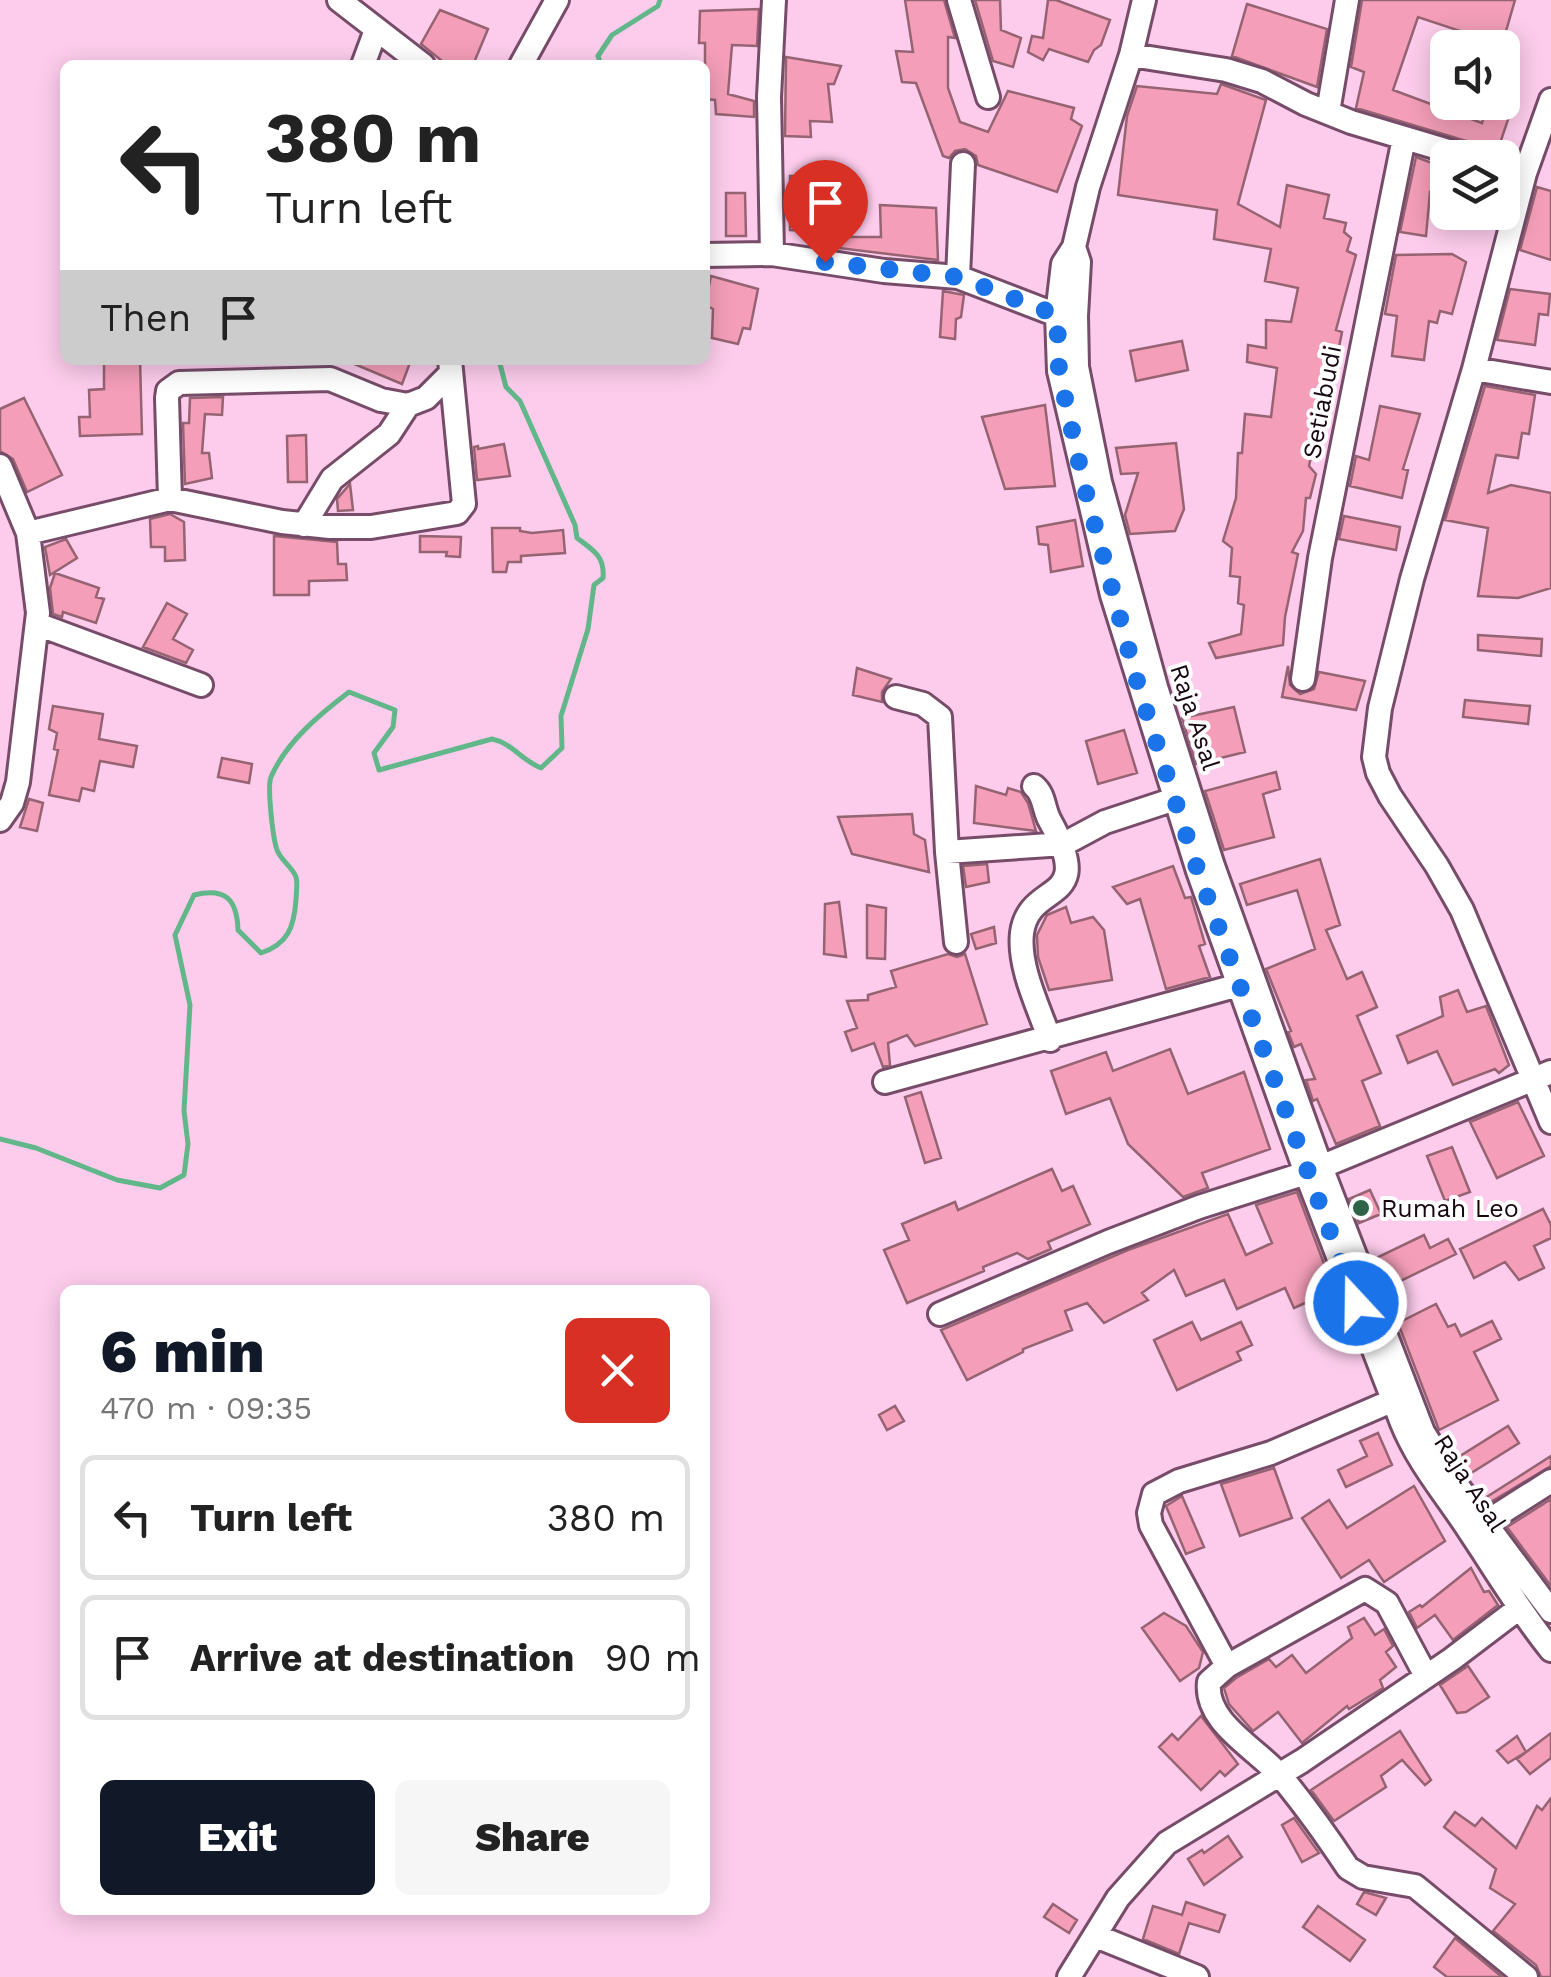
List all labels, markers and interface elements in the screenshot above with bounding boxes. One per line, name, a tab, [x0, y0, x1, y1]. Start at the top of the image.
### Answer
map controls	[1430, 30, 1520, 230]
button: sound	[1430, 30, 1520, 120]
text: 380 m	[265, 97, 481, 179]
icon: left	[100, 100, 230, 230]
button: layers	[1430, 140, 1520, 230]
pin	[783, 160, 868, 263]
icon: arrive	[798, 175, 853, 230]
text: Turn left	[265, 181, 452, 234]
icon: arrive	[211, 290, 266, 345]
text: Then	[100, 296, 191, 340]
street label: Setiabudi	[1297, 343, 1347, 461]
street label: Raja Asal	[1164, 660, 1226, 774]
place label: Rumah Leo	[1381, 1194, 1519, 1223]
marker: Rumah Leo	[1350, 1197, 1372, 1219]
position arrow	[1304, 1251, 1408, 1355]
text: 6 min	[100, 1316, 265, 1387]
button: close	[565, 1318, 670, 1423]
text: 470 m · 09:35	[100, 1389, 312, 1427]
street label: Raja Asal	[1428, 1429, 1512, 1537]
icon: left	[105, 1490, 160, 1545]
text: Turn left	[190, 1496, 352, 1540]
text: 380 m	[547, 1496, 665, 1540]
icon: arrive	[105, 1630, 160, 1685]
text: Arrive at destination	[190, 1636, 575, 1680]
text: 90 m	[605, 1636, 701, 1680]
button: Exit	[100, 1780, 375, 1895]
button: Share	[395, 1780, 670, 1895]

